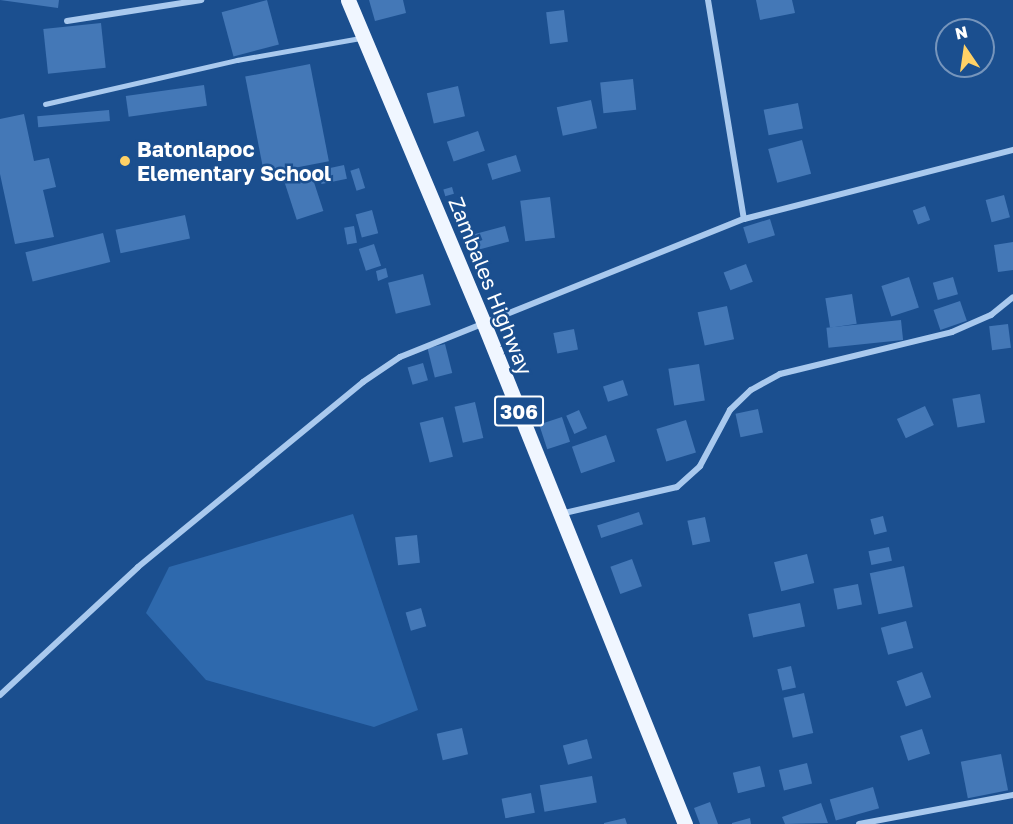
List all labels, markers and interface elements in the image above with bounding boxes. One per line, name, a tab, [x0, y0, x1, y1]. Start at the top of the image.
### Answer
north arrow	[935, 18, 995, 78]
text: N	[953, 21, 970, 44]
place label: Batonlapoc Elementary School	[137, 136, 331, 186]
marker: Batonlapoc Elementary School	[118, 154, 132, 168]
street label: Zambales Highway	[444, 193, 538, 379]
road number: 306	[494, 394, 544, 428]

